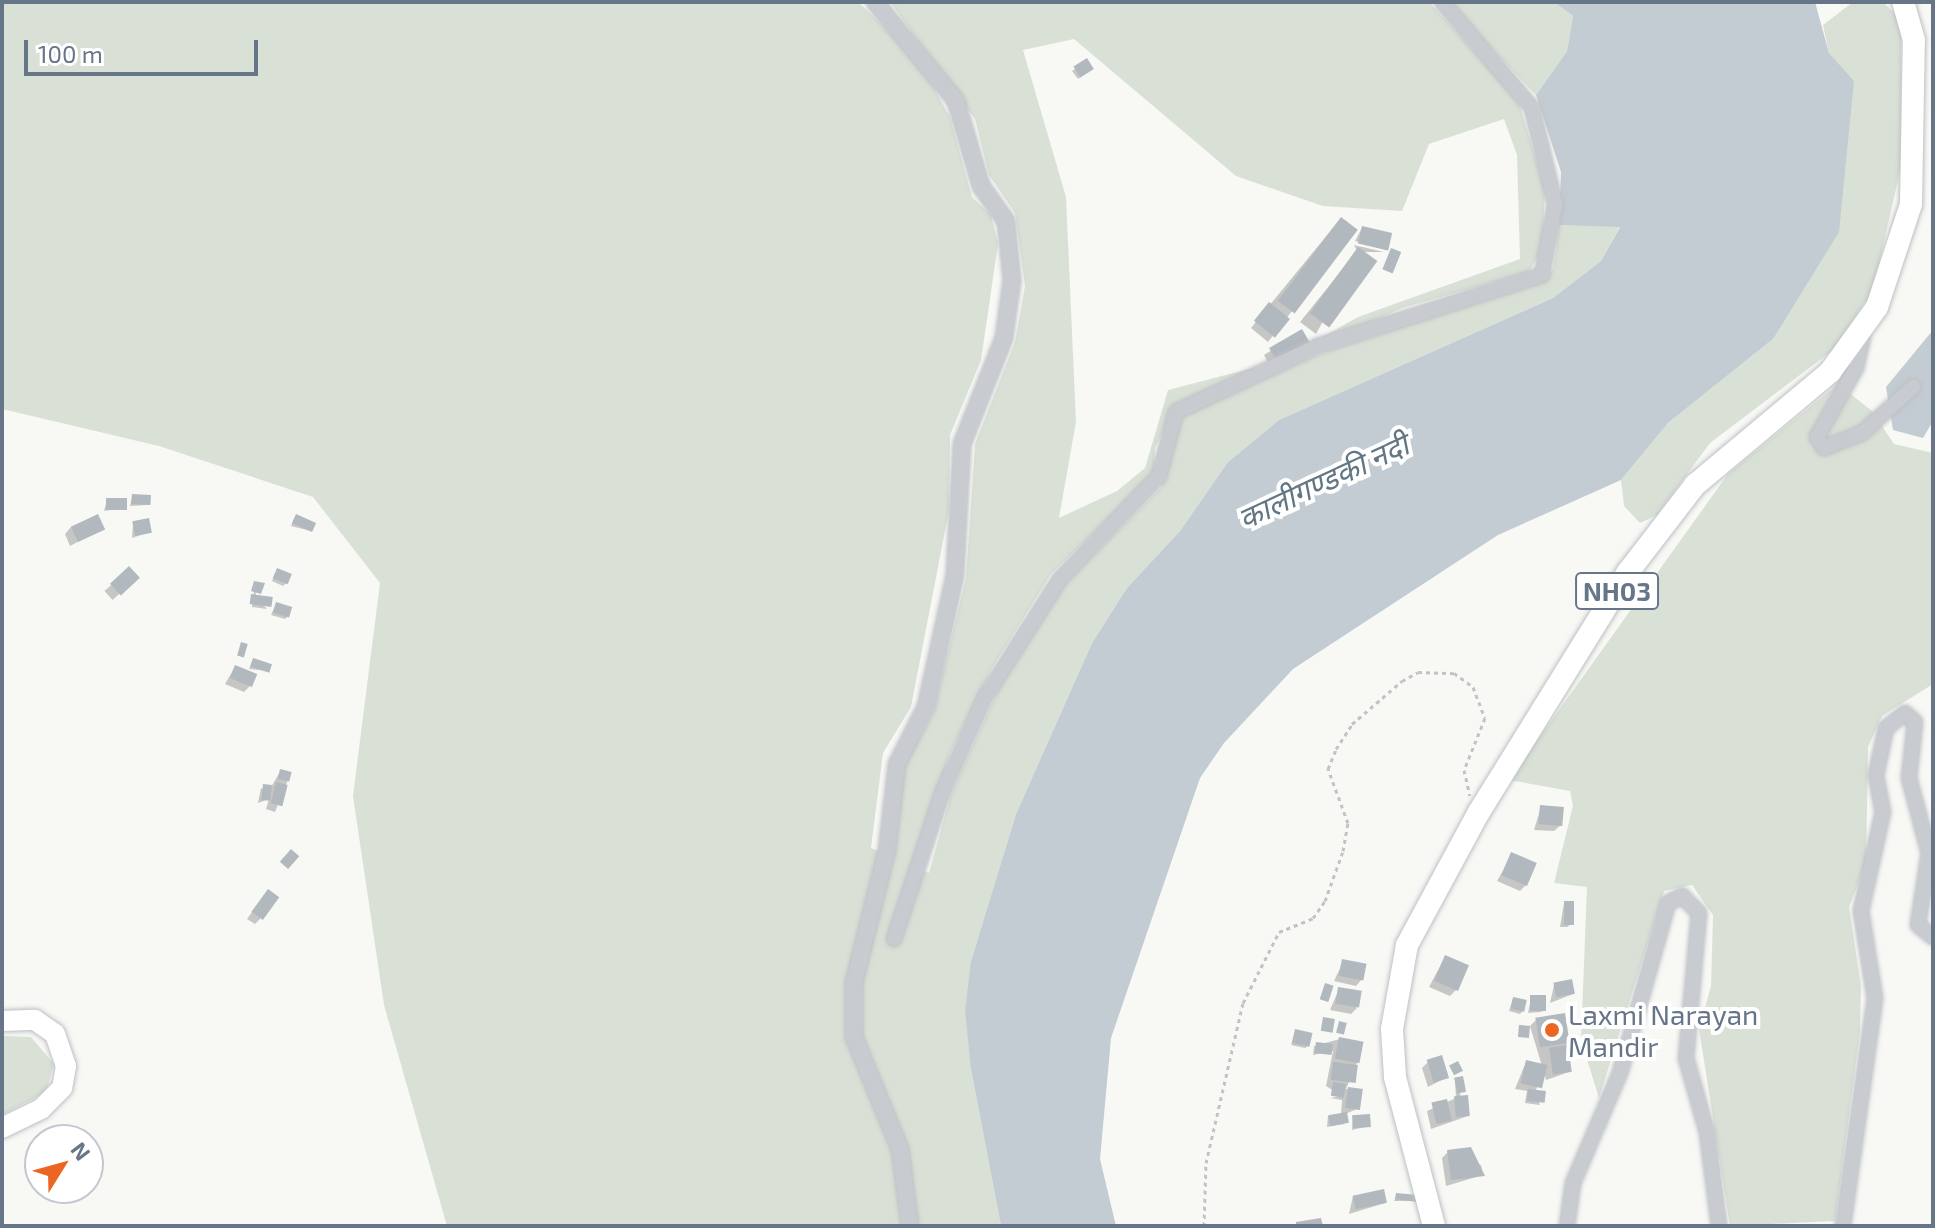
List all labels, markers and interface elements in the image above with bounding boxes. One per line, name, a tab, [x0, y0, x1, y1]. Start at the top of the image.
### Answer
scale bar	[28, 24, 262, 74]
text: 100 m	[38, 39, 103, 68]
water label: कालीगण्डकी नदी	[1232, 426, 1414, 536]
road number: NH03	[1575, 569, 1659, 613]
place label: Laxmi Narayan Mandir	[1568, 997, 1758, 1063]
marker: Laxmi Narayan Mandir	[1543, 1021, 1561, 1039]
north arrow	[24, 1124, 104, 1204]
text: N	[66, 1137, 97, 1165]

